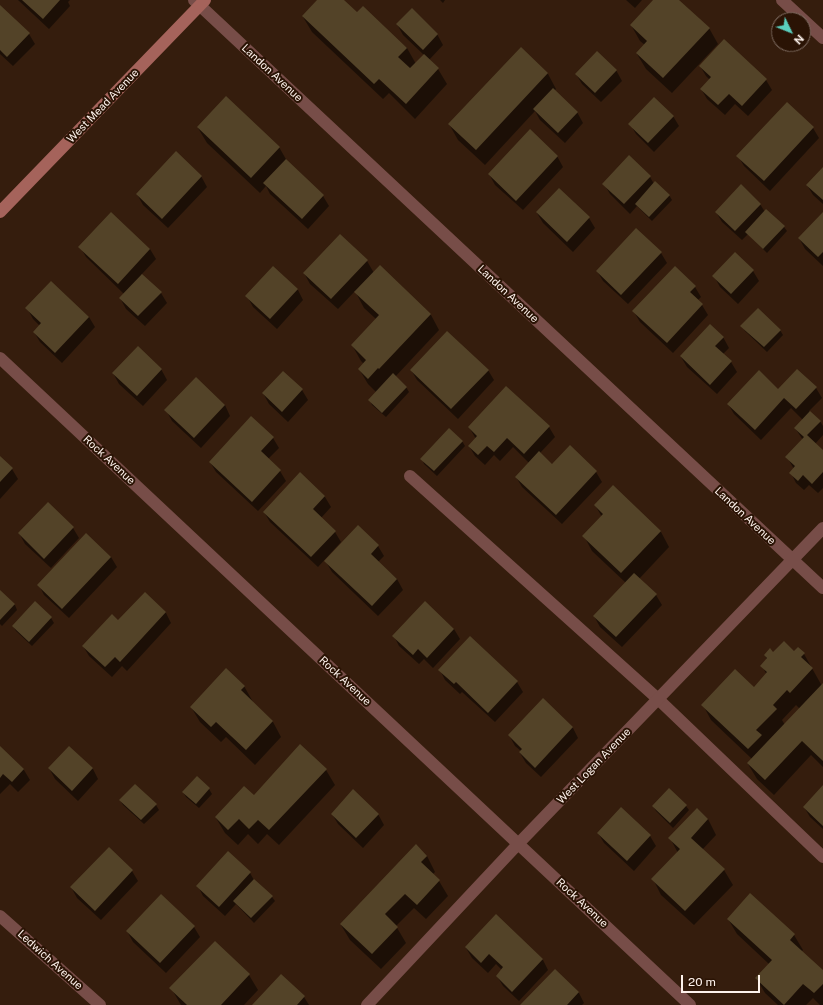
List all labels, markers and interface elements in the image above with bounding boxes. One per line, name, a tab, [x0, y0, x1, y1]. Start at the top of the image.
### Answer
north arrow	[771, 12, 811, 52]
text: N	[792, 32, 806, 47]
street label: Landon Avenue	[239, 42, 305, 104]
street label: West Mead Avenue	[64, 66, 142, 146]
street label: Landon Avenue	[475, 263, 541, 325]
street label: Rock Avenue	[80, 433, 138, 487]
street label: Landon Avenue	[712, 485, 778, 547]
street label: Rock Avenue	[316, 654, 374, 708]
street label: West Logan Avenue	[554, 725, 634, 807]
street label: Rock Avenue	[553, 876, 611, 930]
street label: Ledwich Avenue	[15, 927, 85, 993]
scale bar	[683, 967, 762, 993]
text: 20 m	[688, 975, 716, 989]

